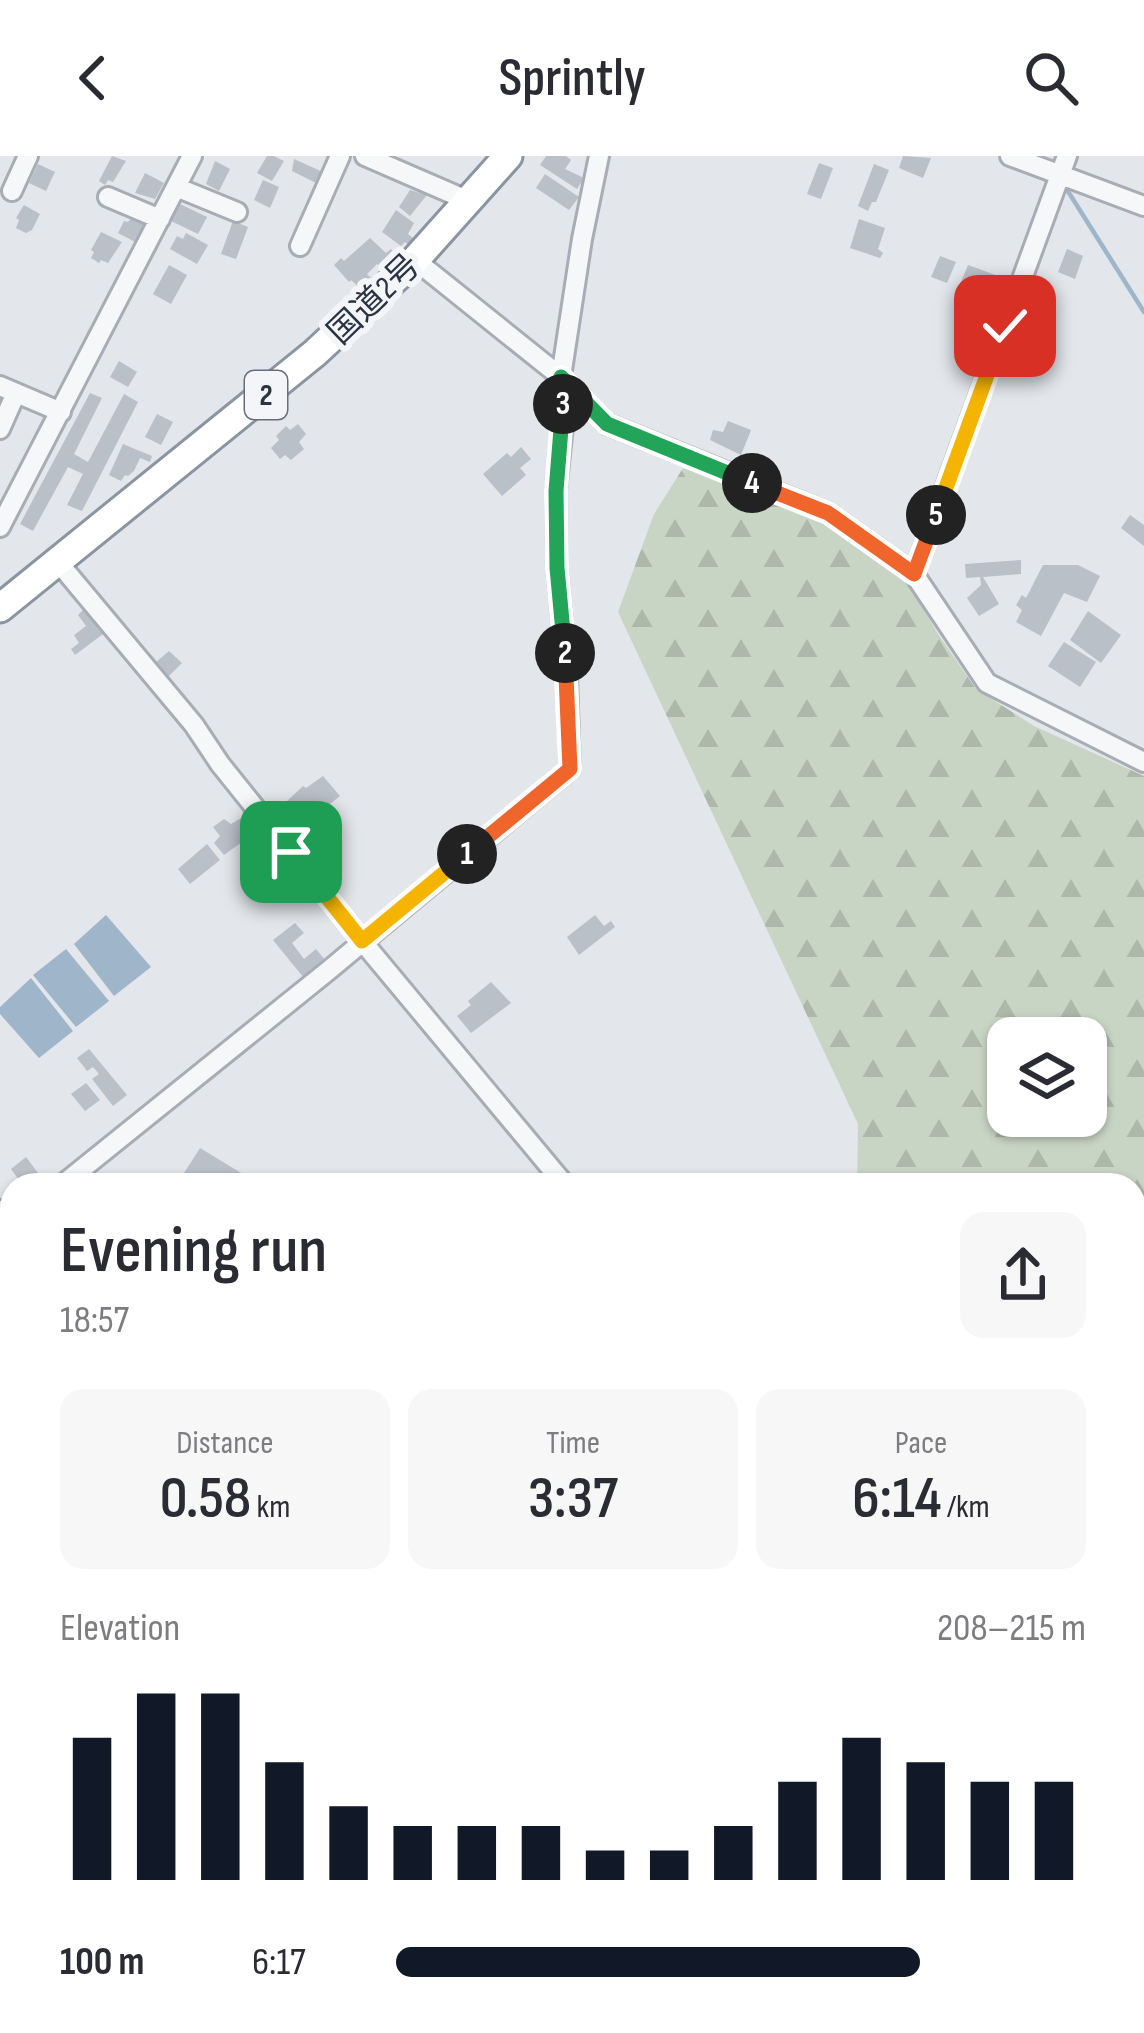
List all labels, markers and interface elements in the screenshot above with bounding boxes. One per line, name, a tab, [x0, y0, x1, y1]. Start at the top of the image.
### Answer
icon: back	[60, 45, 126, 111]
icon: search	[1018, 45, 1084, 111]
text: Sprintly	[498, 46, 646, 111]
street label: 国道2号	[320, 246, 429, 353]
pin	[954, 275, 1056, 377]
icon: check	[972, 293, 1038, 359]
road number: 2	[245, 371, 287, 419]
pin: 3	[533, 374, 593, 434]
text: 3	[556, 384, 570, 424]
pin: 4	[722, 453, 782, 513]
text: 4	[744, 463, 760, 503]
pin: 5	[906, 485, 966, 545]
text: 5	[929, 495, 943, 535]
pin: 2	[535, 623, 595, 683]
text: 2	[558, 633, 572, 673]
pin	[240, 801, 342, 903]
icon: arrive	[258, 819, 324, 885]
pin: 1	[437, 824, 497, 884]
text: 1	[461, 834, 473, 874]
map controls	[987, 1017, 1107, 1137]
button: layers	[987, 1017, 1107, 1137]
text: Evening run	[60, 1212, 327, 1291]
button: share	[960, 1212, 1086, 1338]
text: 18:57	[60, 1297, 129, 1344]
text: Distance	[176, 1423, 274, 1463]
text: Time	[546, 1423, 600, 1463]
text: Pace	[895, 1423, 947, 1463]
text: 0.58	[160, 1463, 251, 1535]
text: 3:37	[528, 1463, 618, 1535]
text: 6:14	[852, 1463, 942, 1535]
text: km	[251, 1487, 290, 1527]
text: /km	[942, 1487, 990, 1527]
text: Elevation	[60, 1605, 180, 1652]
text: 208–215 m	[937, 1605, 1086, 1652]
text: 100 m	[60, 1939, 144, 1986]
text: 6:17	[252, 1939, 306, 1986]

